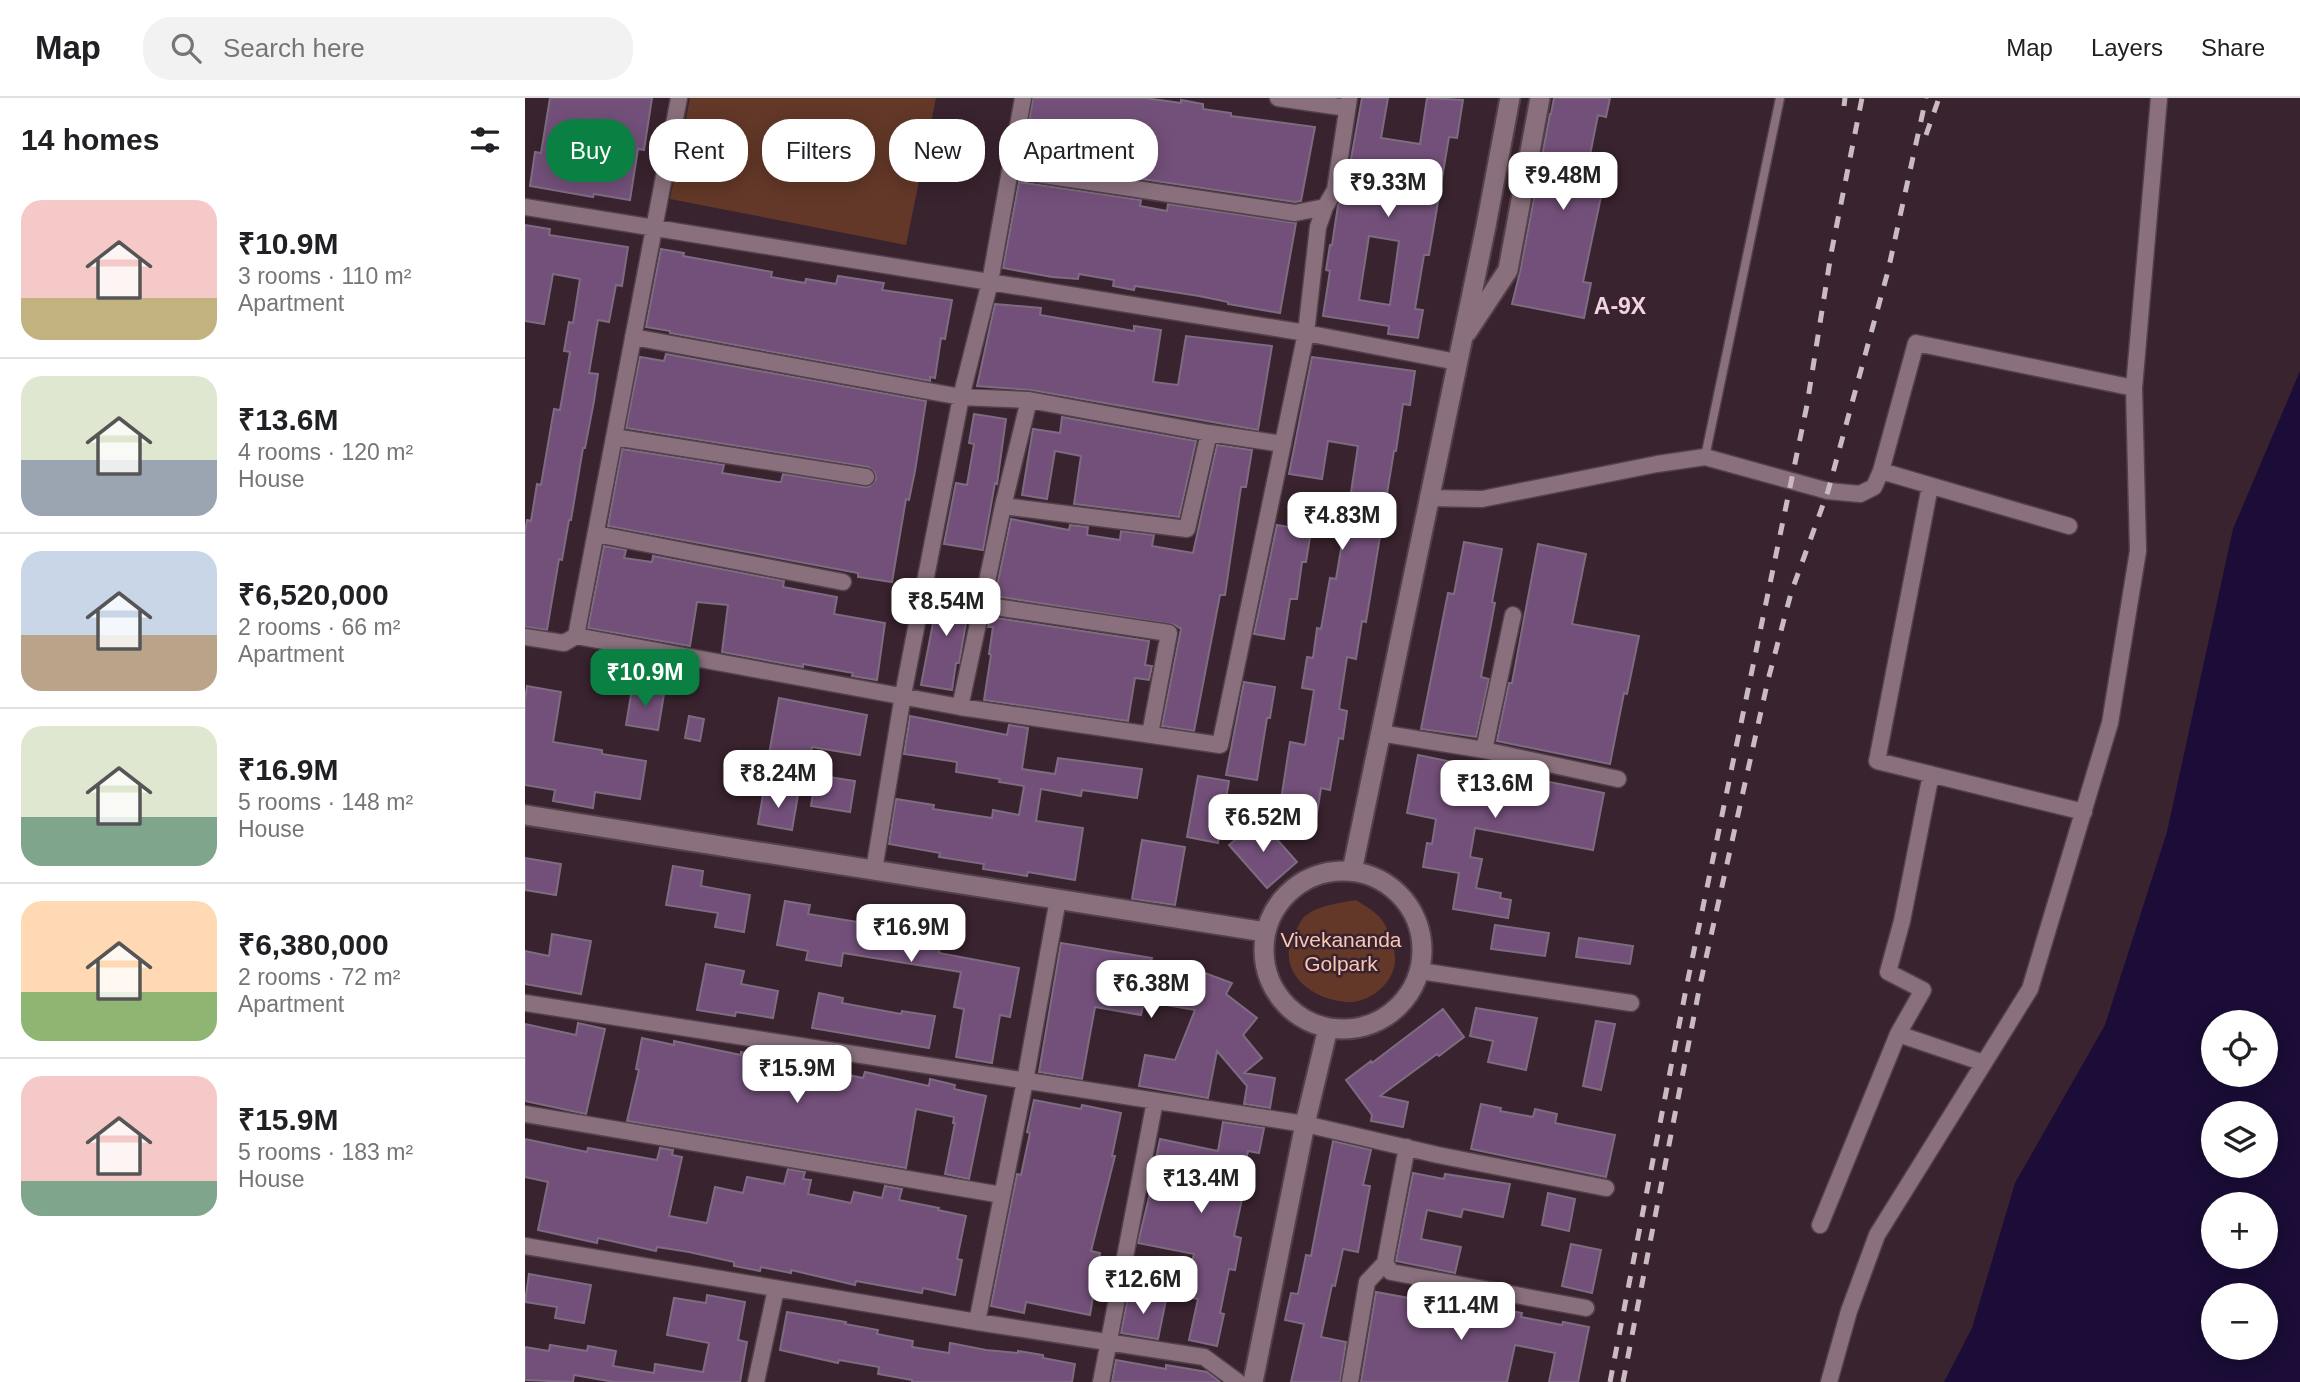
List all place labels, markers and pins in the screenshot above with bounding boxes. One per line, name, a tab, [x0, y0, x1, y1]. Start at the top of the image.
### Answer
pin: ₹9.48M	[1506, 152, 1620, 212]
pin: ₹9.33M	[1331, 159, 1445, 219]
pin: ₹4.83M	[1285, 492, 1399, 552]
pin: ₹8.54M	[889, 578, 1003, 638]
pin: ₹10.9M	[588, 650, 702, 709]
pin: ₹8.24M	[721, 750, 835, 810]
pin: ₹13.6M	[1438, 760, 1552, 820]
pin: ₹6.52M	[1206, 794, 1320, 854]
pin: ₹16.9M	[854, 904, 968, 964]
pin: ₹6.38M	[1094, 960, 1208, 1020]
pin: ₹15.9M	[740, 1046, 854, 1105]
pin: ₹13.4M	[1144, 1156, 1258, 1215]
pin: ₹12.6M	[1086, 1256, 1200, 1316]
pin: ₹11.4M	[1404, 1282, 1518, 1342]

